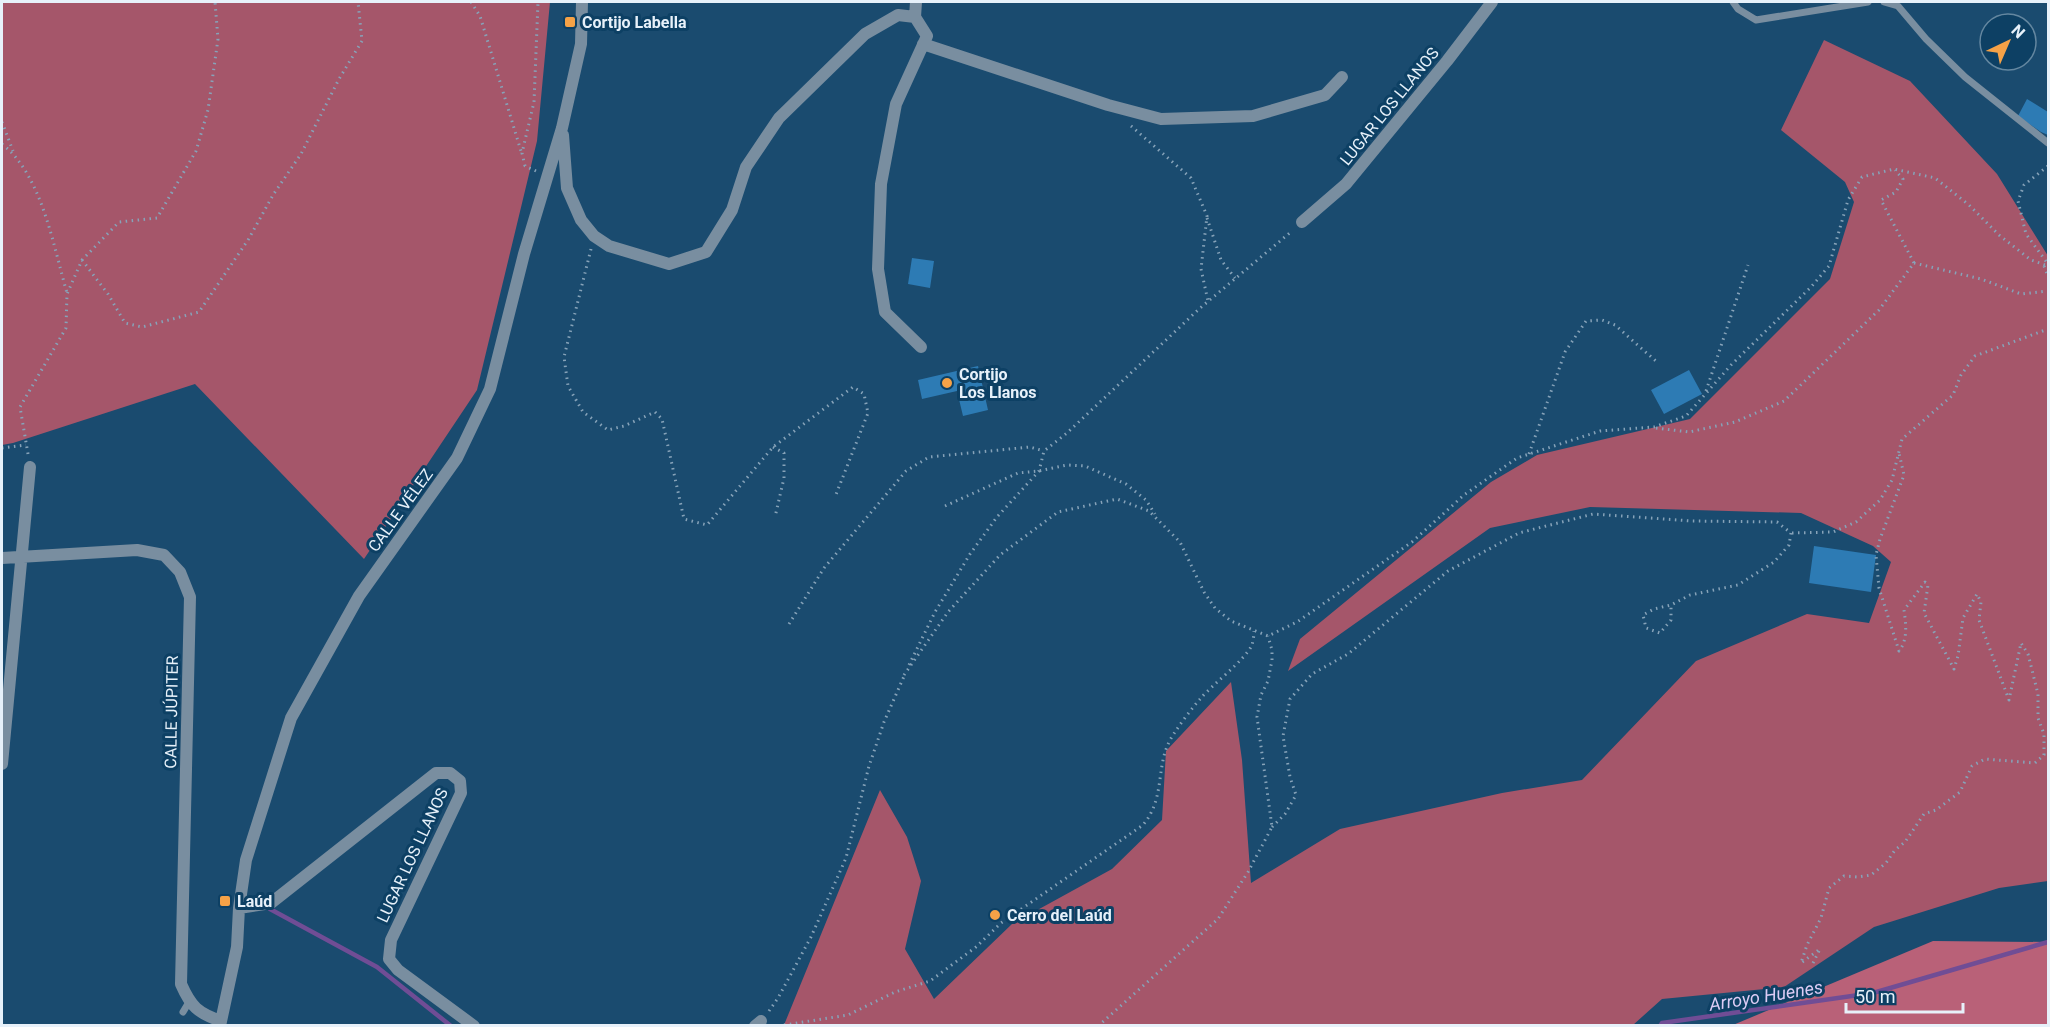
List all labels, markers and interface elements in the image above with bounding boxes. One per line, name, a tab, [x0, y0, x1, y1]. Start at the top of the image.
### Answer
north arrow	[1978, 12, 2038, 72]
place label: Cortijo Labella	[582, 13, 687, 32]
marker: Cortijo Labella	[563, 15, 577, 29]
text: N	[2007, 21, 2029, 42]
street label: LUGAR LOS LLANOS	[1336, 44, 1443, 169]
place label: Cortijo Los Llanos	[959, 365, 1037, 402]
marker: Cortijo Los Llanos	[940, 376, 954, 390]
street label: CALLE VÉLEZ	[364, 465, 437, 555]
street label: CALLE JÚPITER	[161, 655, 182, 769]
street label: LUGAR LOS LLANOS	[373, 785, 452, 925]
place label: Laúd	[237, 892, 272, 911]
marker: Laúd	[218, 894, 232, 908]
place label: Cerro del Laúd	[1007, 906, 1112, 925]
marker: Cerro del Laúd	[988, 908, 1002, 922]
water label: Arroyo Huenes	[1707, 976, 1824, 1015]
scale bar	[1846, 976, 1963, 1014]
text: 50 m	[1855, 986, 1895, 1007]

